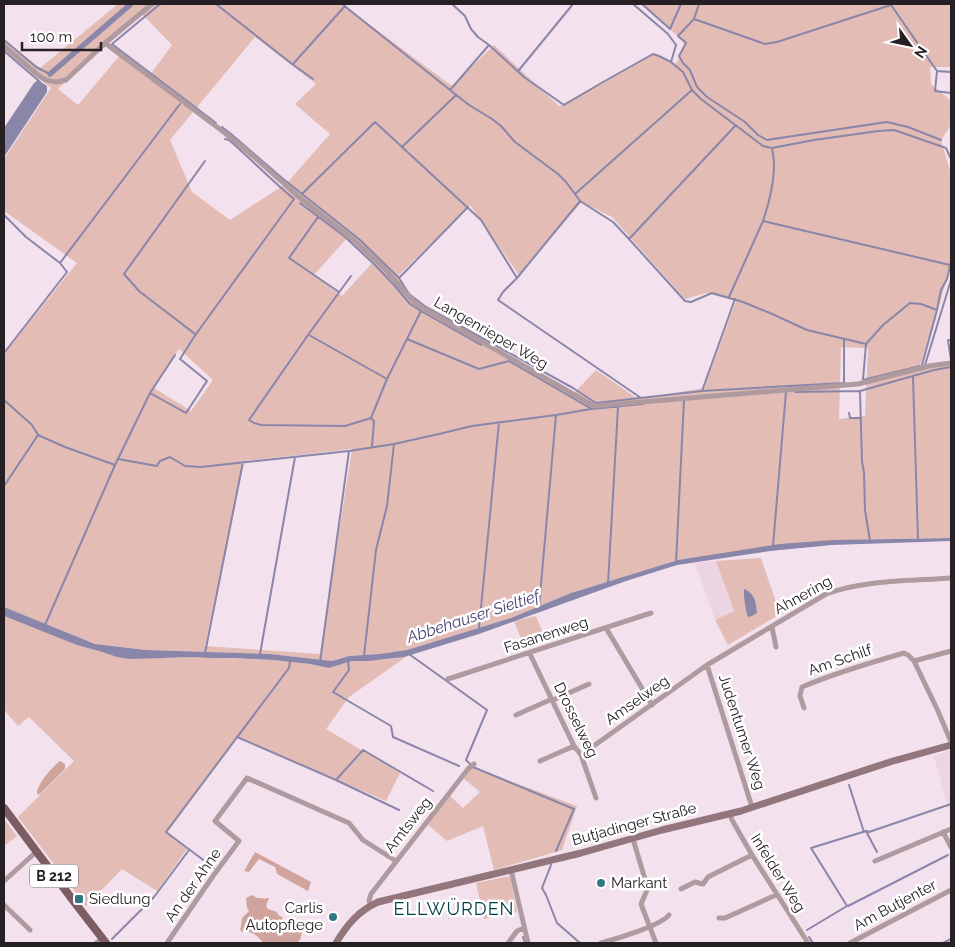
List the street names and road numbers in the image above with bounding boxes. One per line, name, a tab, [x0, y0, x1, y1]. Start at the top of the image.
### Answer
street label: Langenrieper Weg	[431, 293, 551, 373]
street label: Ahnering	[771, 572, 835, 618]
street label: Fasanenweg	[502, 613, 590, 657]
street label: Am Schilf	[806, 640, 875, 679]
street label: Amselweg	[602, 671, 672, 729]
street label: Judentumer Weg	[715, 672, 769, 792]
street label: Drosselweg	[550, 679, 602, 761]
street label: Amtsweg	[381, 793, 435, 857]
street label: Butjadinger Straße	[570, 799, 698, 849]
street label: Infelder Weg	[747, 830, 809, 916]
street label: An der Ahne	[161, 845, 225, 925]
road number: B 212	[30, 864, 78, 888]
street label: Am Butjenter	[850, 875, 940, 934]

